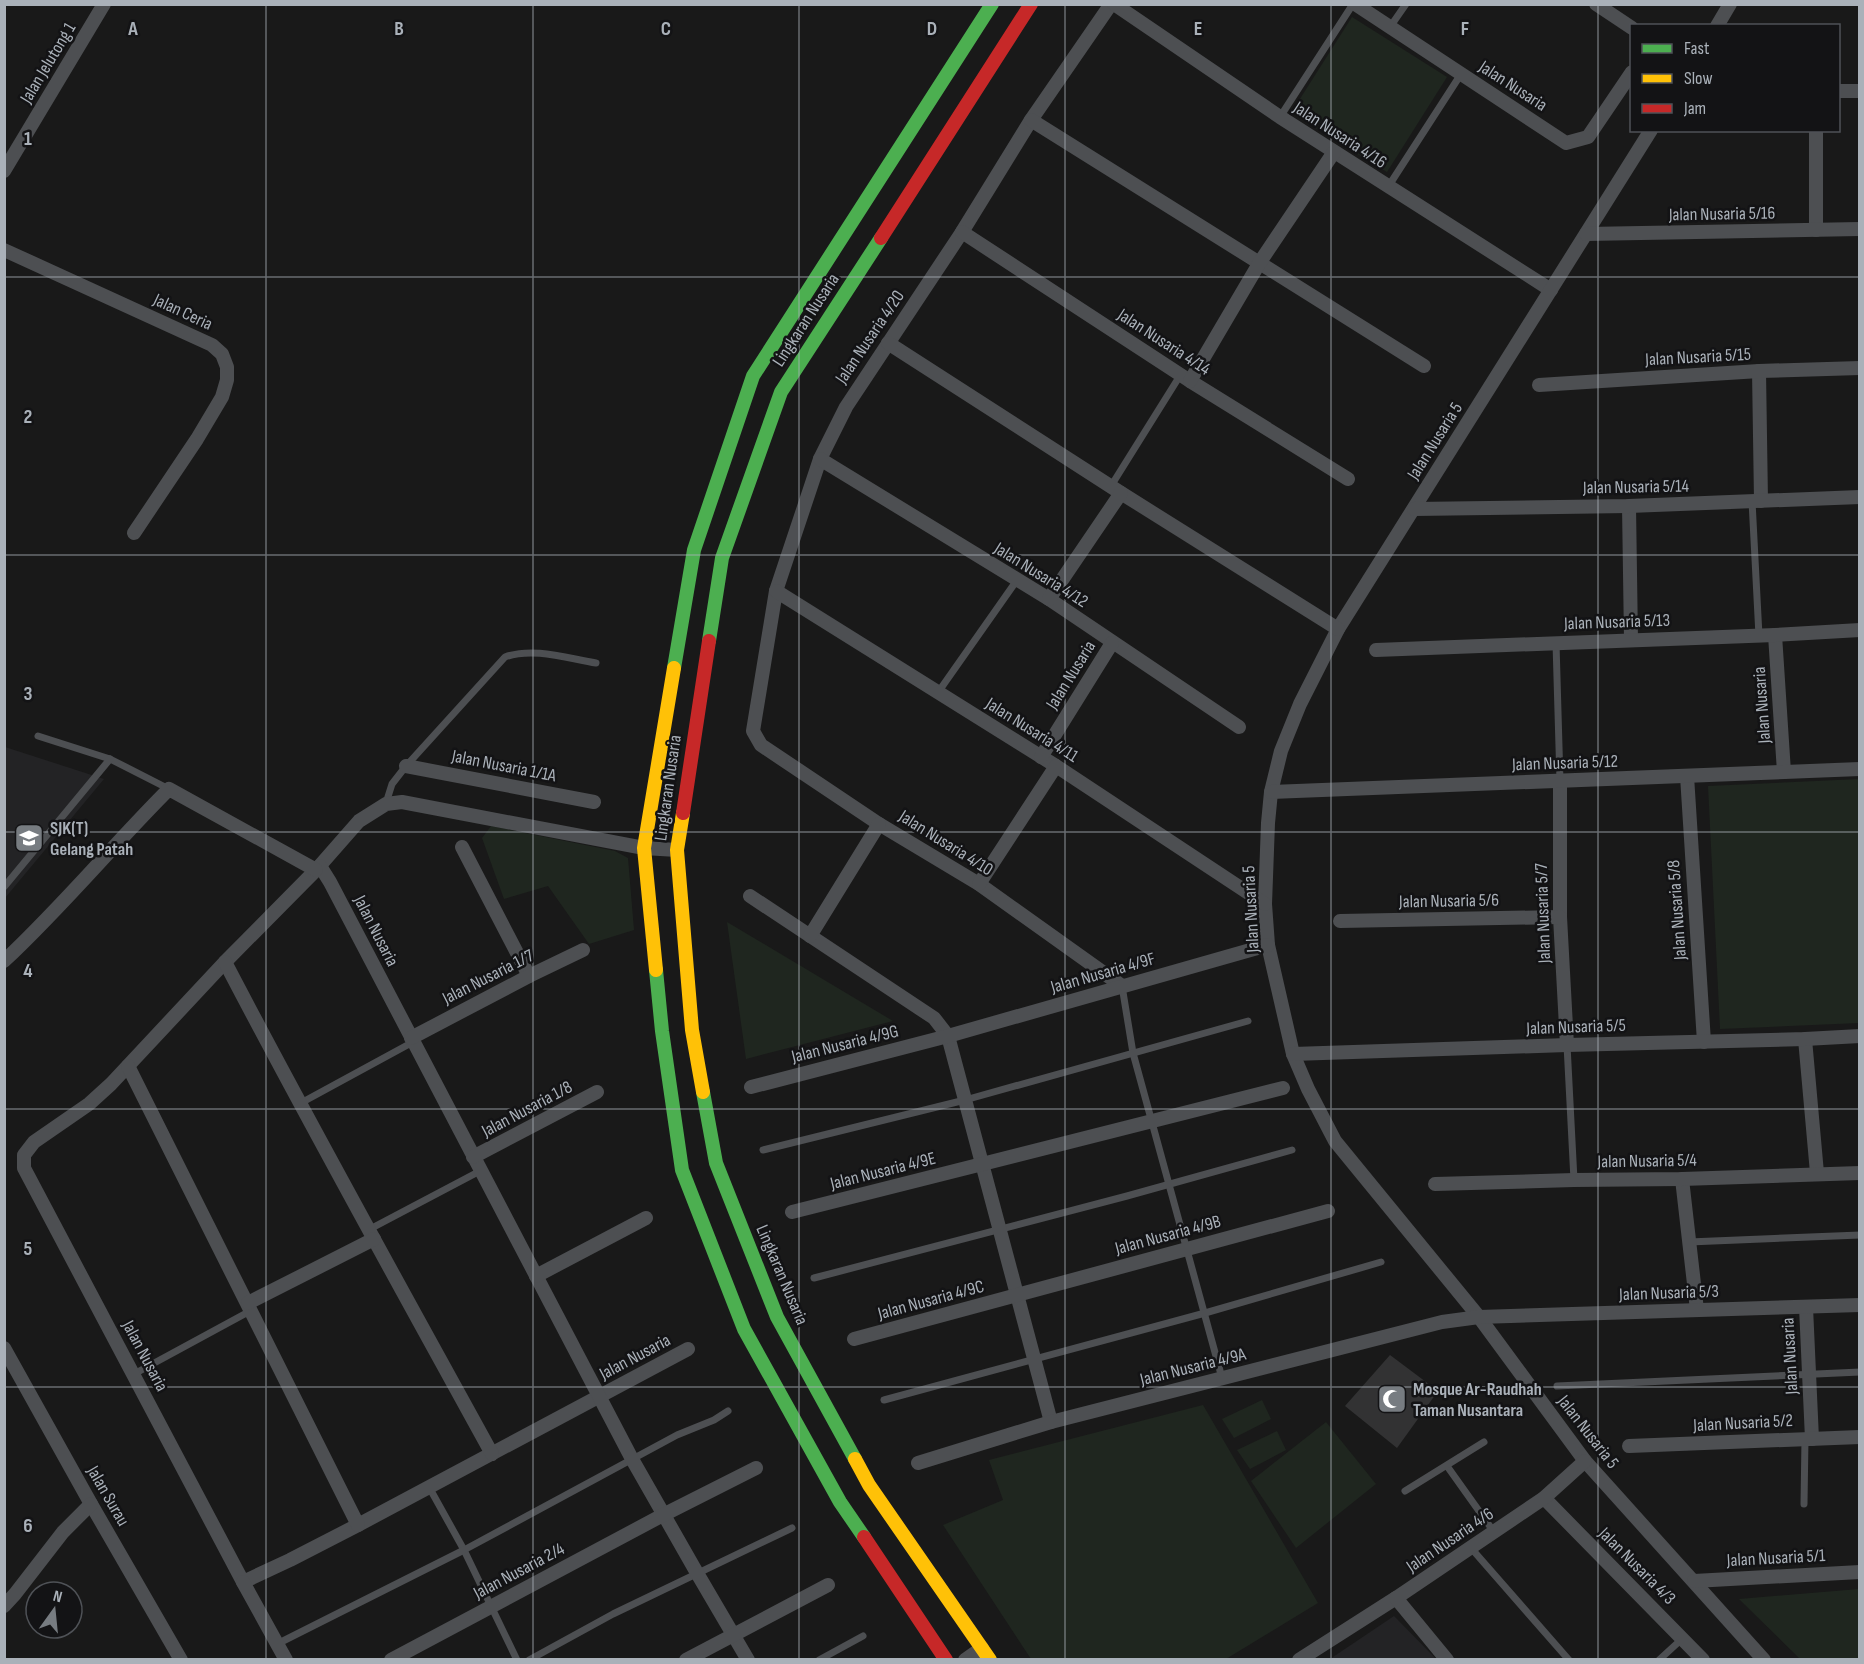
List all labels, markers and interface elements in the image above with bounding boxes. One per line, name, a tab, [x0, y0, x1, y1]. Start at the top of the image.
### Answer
text: A	[127, 17, 138, 41]
text: B	[394, 17, 404, 41]
text: C	[661, 17, 671, 41]
text: D	[927, 17, 937, 41]
text: E	[1194, 17, 1202, 41]
text: F	[1461, 17, 1469, 41]
street label: Jalan Jelutong 1	[15, 18, 81, 108]
legend	[1630, 24, 1840, 132]
text: Fast	[1684, 38, 1710, 59]
street label: Jalan Nusaria	[1474, 56, 1551, 116]
text: Slow	[1684, 68, 1713, 89]
street label: Jalan Nusaria 4/16	[1289, 97, 1391, 173]
text: Jam	[1683, 98, 1706, 119]
text: 1	[24, 127, 32, 151]
street label: Jalan Nusaria 5/16	[1668, 203, 1776, 225]
street label: Lingkaran Nusaria	[768, 270, 844, 370]
street label: Jalan Nusaria 4/20	[831, 286, 909, 388]
street label: Jalan Ceria	[149, 289, 216, 335]
street label: Jalan Nusaria 4/14	[1113, 304, 1215, 380]
street label: Jalan Nusaria 5/15	[1644, 344, 1751, 370]
street label: Jalan Nusaria 5	[1403, 399, 1467, 484]
text: 2	[24, 405, 32, 429]
street label: Jalan Nusaria 5/14	[1582, 476, 1690, 498]
street label: Jalan Nusaria 4/12	[989, 537, 1092, 612]
street label: Jalan Nusaria 5/13	[1563, 610, 1670, 634]
street label: Jalan Nusaria	[1041, 637, 1100, 714]
street label: Jalan Nusaria	[1749, 666, 1775, 745]
text: 3	[24, 682, 33, 706]
street label: Jalan Nusaria 4/11	[981, 693, 1083, 767]
street label: Lingkaran Nusaria	[650, 734, 686, 842]
street label: Jalan Nusaria 1/1A	[449, 745, 558, 786]
street label: Jalan Nusaria 5/12	[1511, 751, 1618, 775]
street label: Jalan Nusaria 4/10	[894, 805, 997, 880]
place label: SJK(T) Gelang Patah	[50, 818, 133, 860]
school or university icon: SJK(T) Gelang Patah	[13, 822, 45, 854]
street label: Jalan Nusaria 5/8	[1663, 859, 1691, 962]
street label: Jalan Nusaria 5/7	[1531, 862, 1555, 964]
street label: Jalan Nusaria 5	[1238, 865, 1264, 954]
street label: Jalan Nusaria 5/6	[1398, 890, 1499, 912]
street label: Jalan Nusaria	[349, 891, 403, 970]
street label: Jalan Nusaria 1/7	[438, 945, 538, 1009]
street label: Jalan Nusaria 4/9F	[1047, 948, 1158, 998]
text: 4	[23, 959, 33, 983]
street label: Jalan Nusaria 5/5	[1525, 1015, 1626, 1039]
street label: Jalan Nusaria 4/9G	[788, 1021, 901, 1068]
street label: Jalan Nusaria 1/8	[477, 1076, 576, 1142]
street label: Jalan Nusaria 4/9E	[827, 1148, 938, 1194]
street label: Jalan Nusaria 5/4	[1596, 1150, 1697, 1172]
street label: Jalan Nusaria 4/9B	[1112, 1211, 1223, 1259]
street label: Lingkaran Nusaria	[752, 1222, 813, 1328]
text: 5	[24, 1237, 33, 1261]
street label: Jalan Nusaria 4/9C	[875, 1276, 986, 1325]
street label: Jalan Nusaria 5/3	[1618, 1281, 1719, 1305]
street label: Jalan Nusaria	[117, 1316, 172, 1395]
street label: Jalan Nusaria	[1777, 1317, 1803, 1396]
street label: Jalan Nusaria	[595, 1330, 674, 1385]
street label: Jalan Nusaria 4/9A	[1137, 1344, 1248, 1391]
place label: Mosque Ar-Raudhah Taman Nusantara	[1413, 1379, 1542, 1421]
mosque icon: Mosque Ar-Raudhah Taman Nusantara	[1376, 1383, 1408, 1415]
street label: Jalan Nusaria 5	[1552, 1390, 1623, 1473]
street label: Jalan Nusaria 5/2	[1692, 1410, 1793, 1436]
street label: Jalan Surau	[82, 1461, 134, 1530]
street label: Jalan Nusaria 4/6	[1402, 1503, 1498, 1577]
text: 6	[23, 1514, 33, 1538]
street label: Jalan Nusaria 4/3	[1593, 1522, 1680, 1609]
street label: Jalan Nusaria 2/4	[469, 1538, 568, 1604]
street label: Jalan Nusaria 5/1	[1725, 1545, 1826, 1571]
north arrow	[24, 1580, 84, 1640]
text: N	[51, 1587, 64, 1607]

